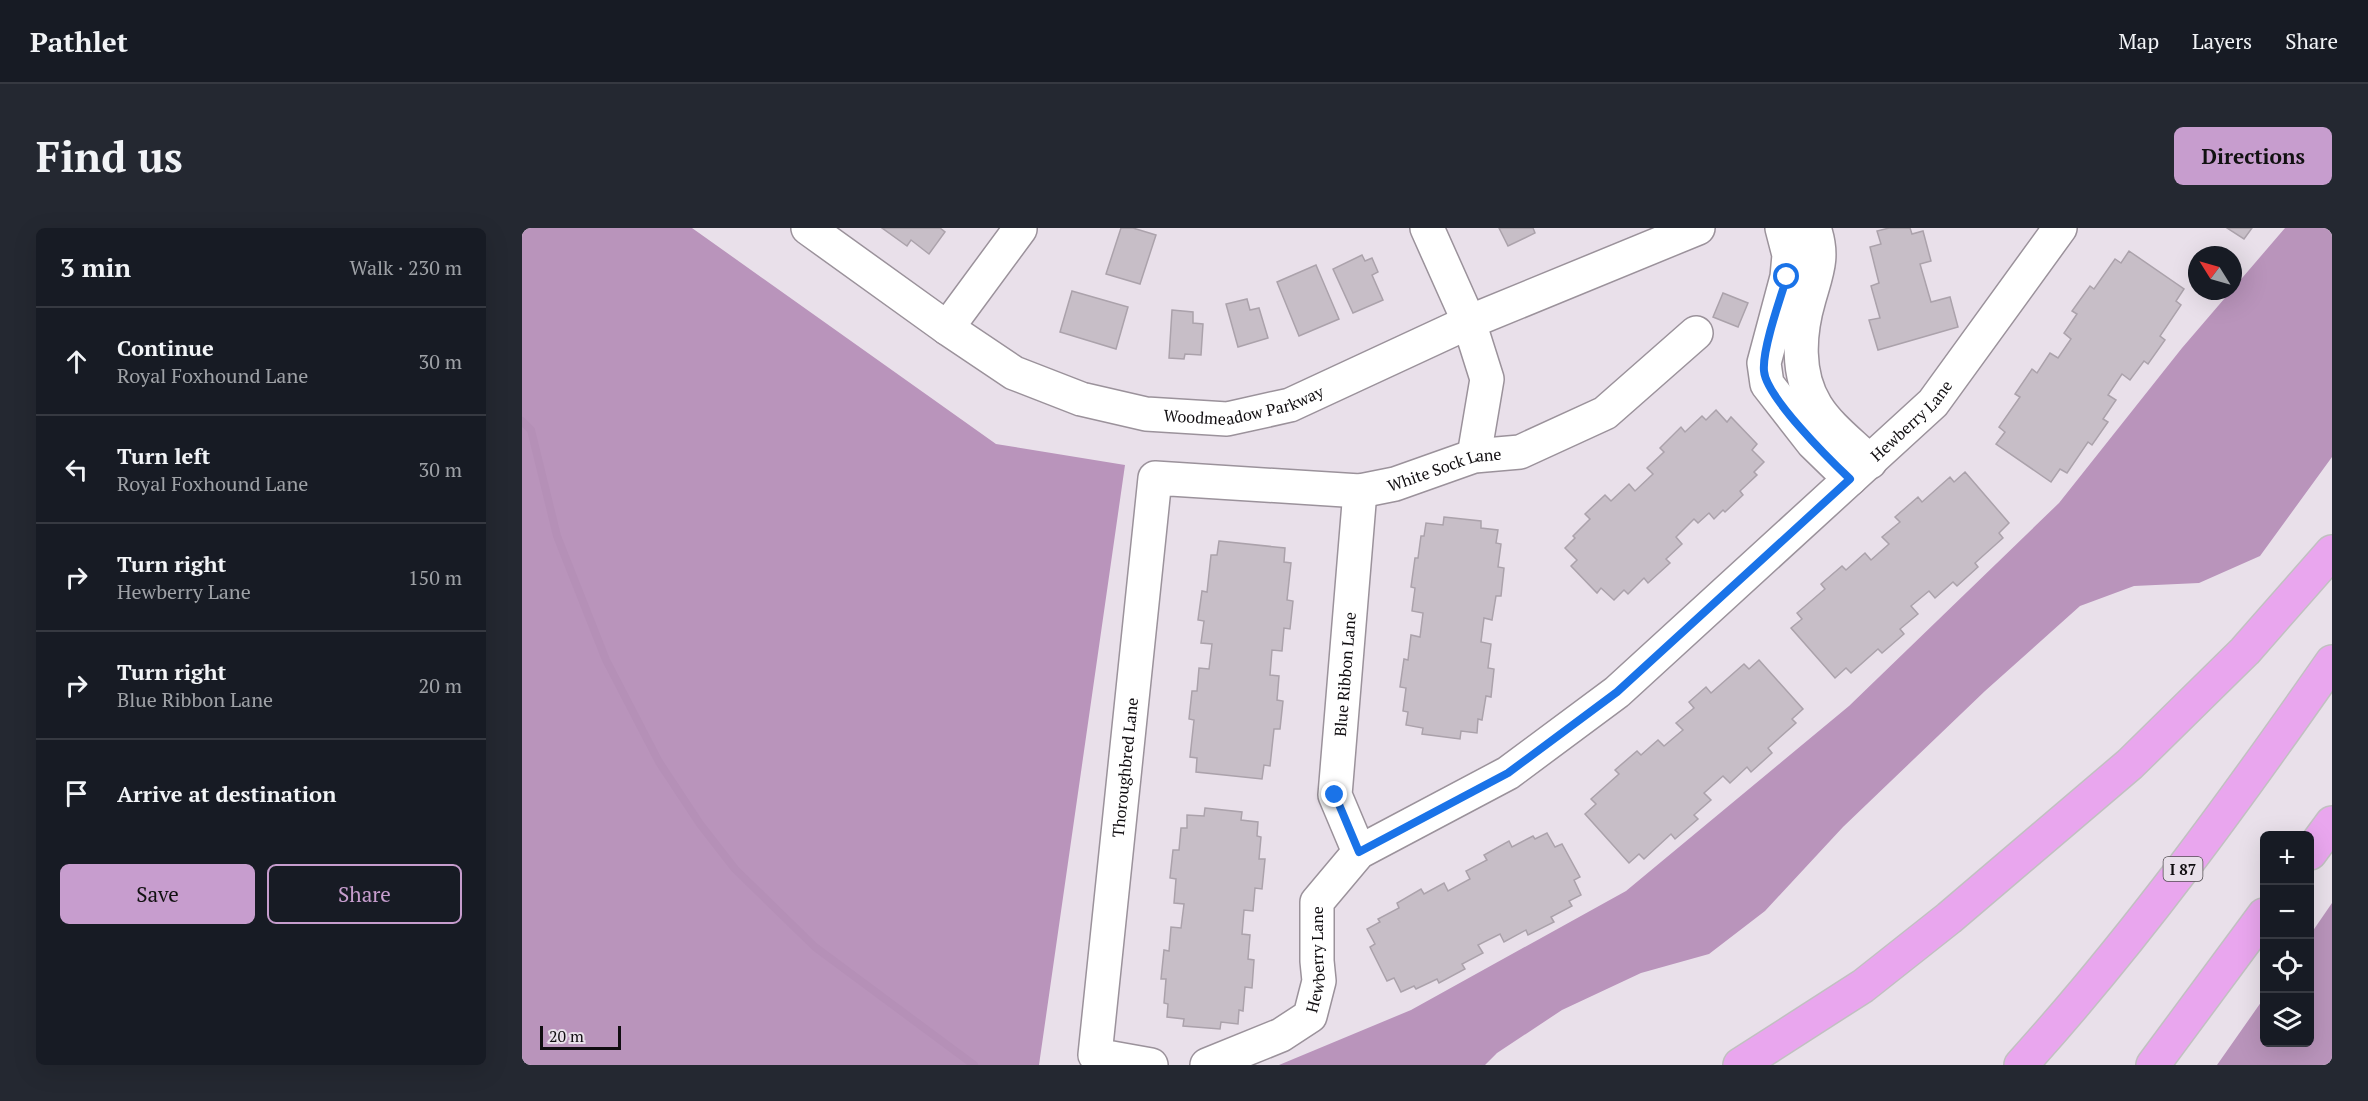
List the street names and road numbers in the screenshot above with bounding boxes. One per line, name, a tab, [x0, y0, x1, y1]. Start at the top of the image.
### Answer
street label: Hewberry Lane	[1866, 376, 1957, 466]
street label: Woodmeadow Parkway	[1163, 380, 1328, 430]
street label: White Sock Lane	[1384, 443, 1502, 497]
street label: Blue Ribbon Lane	[1329, 611, 1361, 737]
street label: Thoroughbred Lane	[1107, 696, 1143, 838]
road number: I 87	[2164, 857, 2202, 881]
street label: Hewberry Lane	[1300, 906, 1330, 1015]

